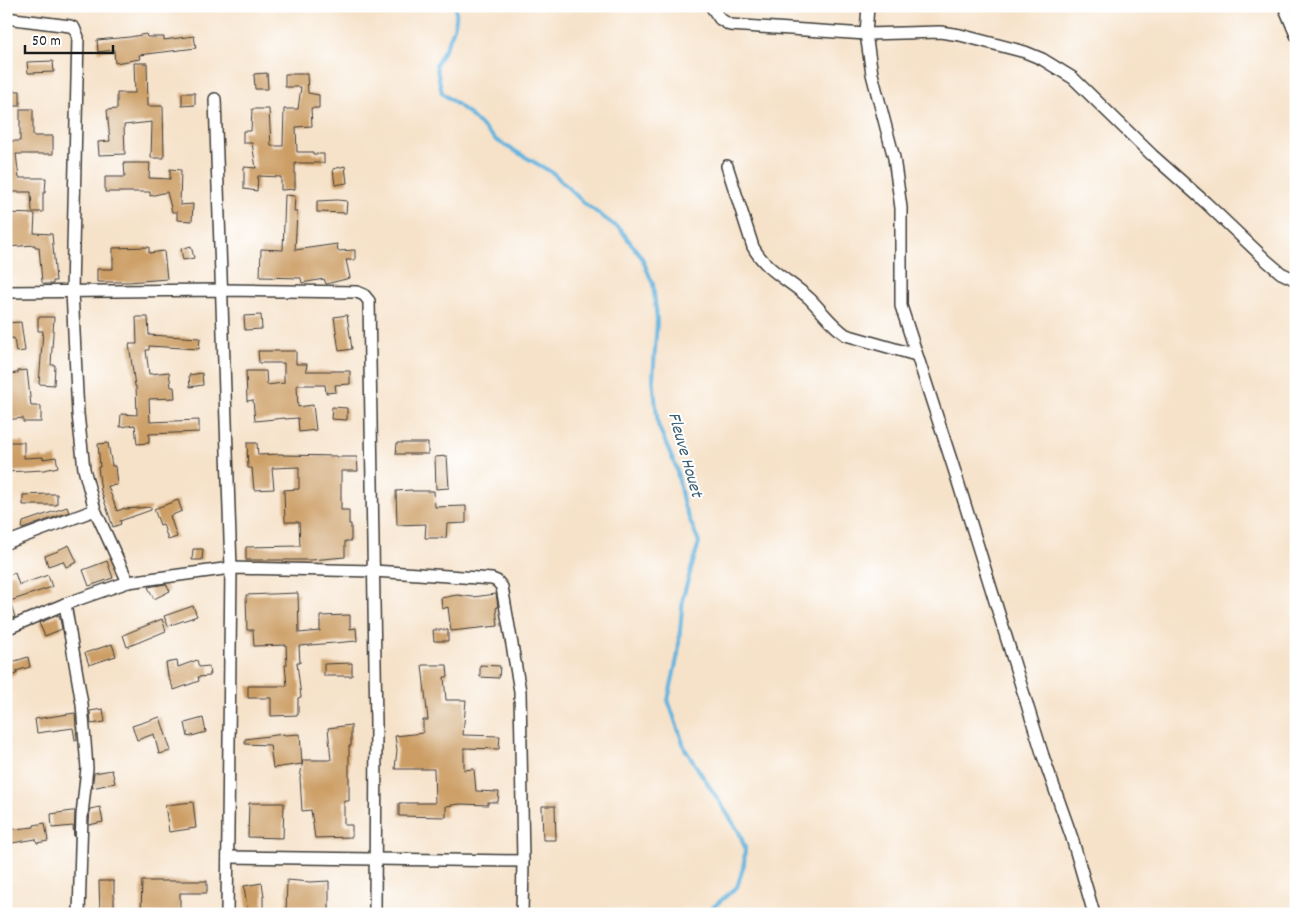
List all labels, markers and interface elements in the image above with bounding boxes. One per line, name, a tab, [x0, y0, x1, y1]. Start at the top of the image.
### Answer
scale bar	[25, 22, 112, 54]
text: 50 m	[32, 31, 61, 53]
water label: Fleuve Houet	[660, 410, 709, 503]

